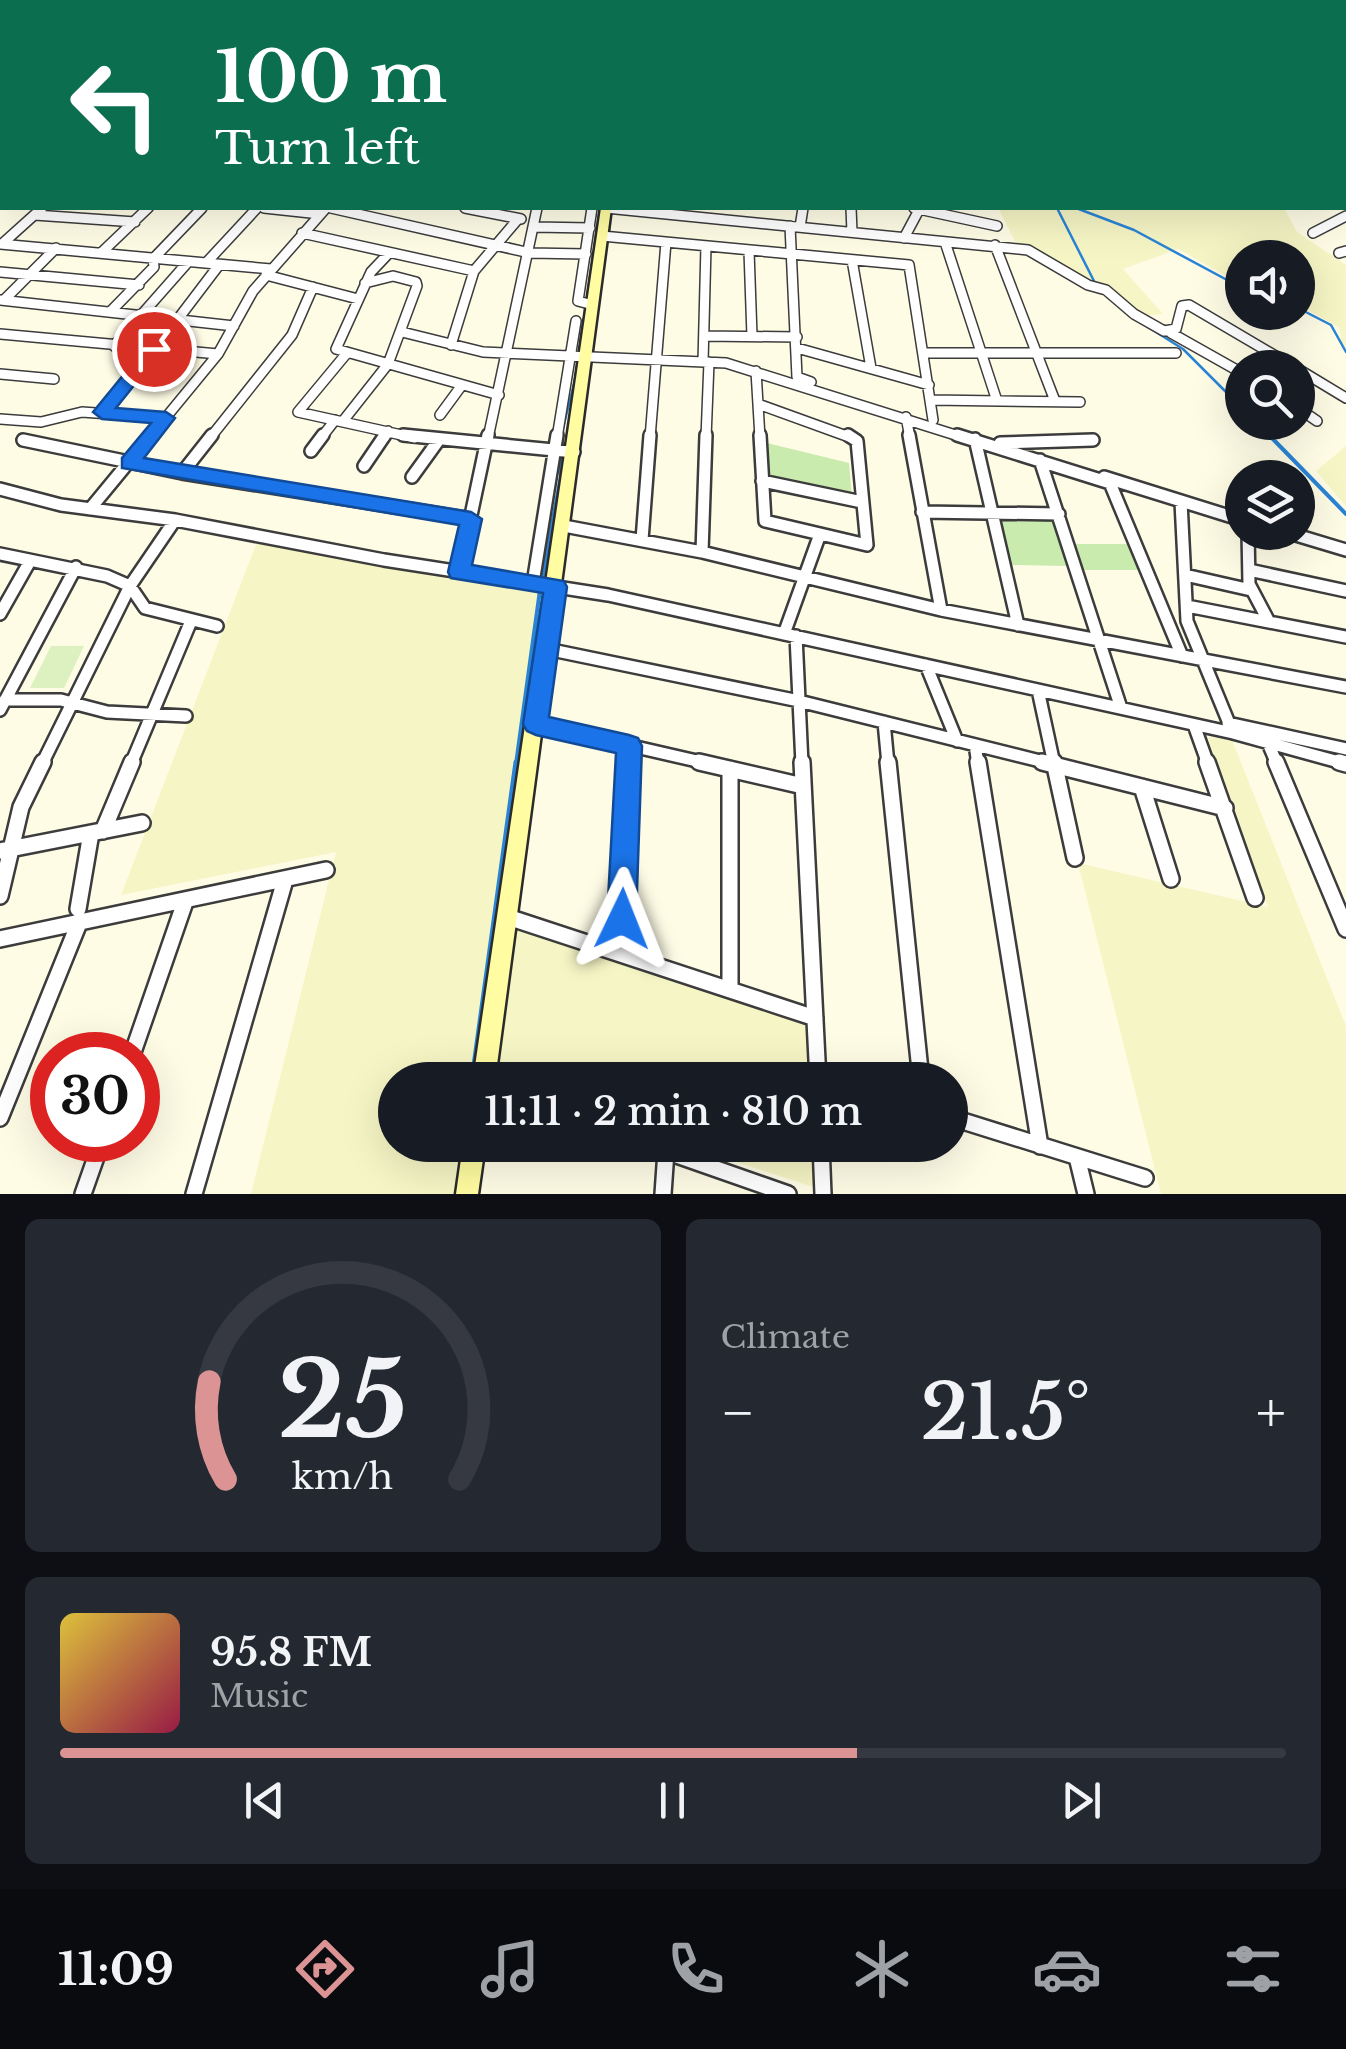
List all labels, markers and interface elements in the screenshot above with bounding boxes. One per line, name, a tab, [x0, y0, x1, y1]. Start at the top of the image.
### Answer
text: 100 m	[215, 34, 447, 121]
icon: left	[50, 40, 180, 170]
text: Turn left	[215, 120, 420, 176]
map controls	[1225, 240, 1315, 550]
button: sound	[1225, 240, 1315, 330]
pin	[112, 307, 197, 392]
icon: arrive	[127, 322, 182, 377]
button: search	[1225, 350, 1315, 440]
button: layers	[1225, 460, 1315, 550]
position arrow	[570, 867, 674, 971]
speed limit sign: 30	[30, 1032, 160, 1162]
text: 11:11 · 2 min · 810 m	[484, 1088, 862, 1135]
text: Climate	[721, 1317, 850, 1357]
text: 25	[278, 1336, 408, 1465]
text: 21.5°	[921, 1366, 1091, 1459]
text: −	[721, 1379, 755, 1447]
text: +	[1256, 1379, 1286, 1447]
text: km/h	[292, 1454, 393, 1499]
text: 95.8 FM	[210, 1629, 372, 1676]
text: Music	[210, 1676, 308, 1716]
icon: previous	[237, 1773, 292, 1828]
icon: pause	[645, 1773, 700, 1828]
icon: next	[1054, 1773, 1109, 1828]
icon: directions	[290, 1934, 360, 2004]
icon: music	[475, 1934, 545, 2004]
icon: phone	[661, 1934, 731, 2004]
icon: climate	[847, 1934, 917, 2004]
icon: car	[1032, 1934, 1102, 2004]
icon: filters	[1218, 1934, 1288, 2004]
text: 11:09	[58, 1941, 174, 1997]

